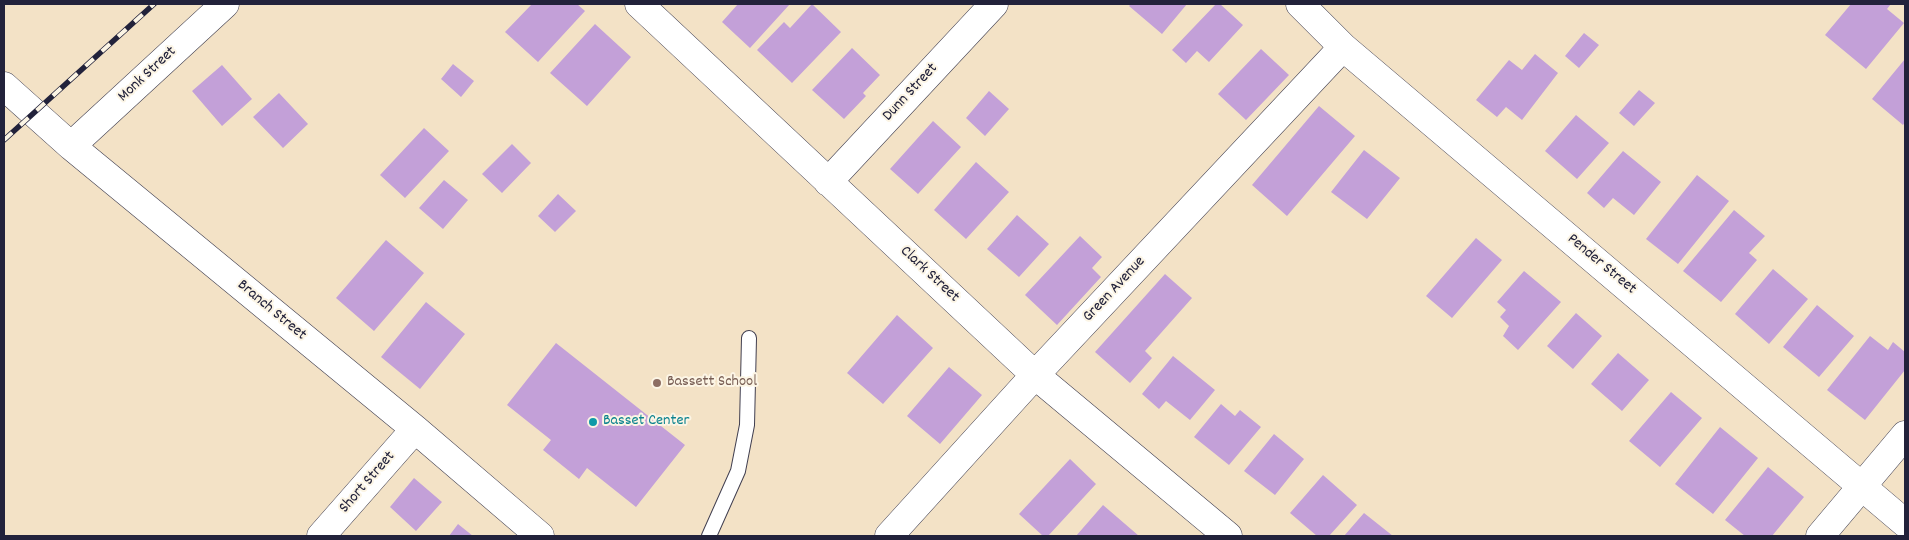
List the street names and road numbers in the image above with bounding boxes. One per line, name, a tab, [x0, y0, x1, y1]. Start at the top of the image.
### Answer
street label: Monk Street	[115, 43, 181, 107]
street label: Dunn Street	[879, 60, 943, 126]
street label: Pender Street	[1562, 230, 1640, 300]
street label: Clark Street	[895, 243, 963, 307]
street label: Green Avenue	[1080, 253, 1150, 327]
street label: Branch Street	[232, 276, 310, 346]
street label: Short Street	[336, 448, 400, 518]

